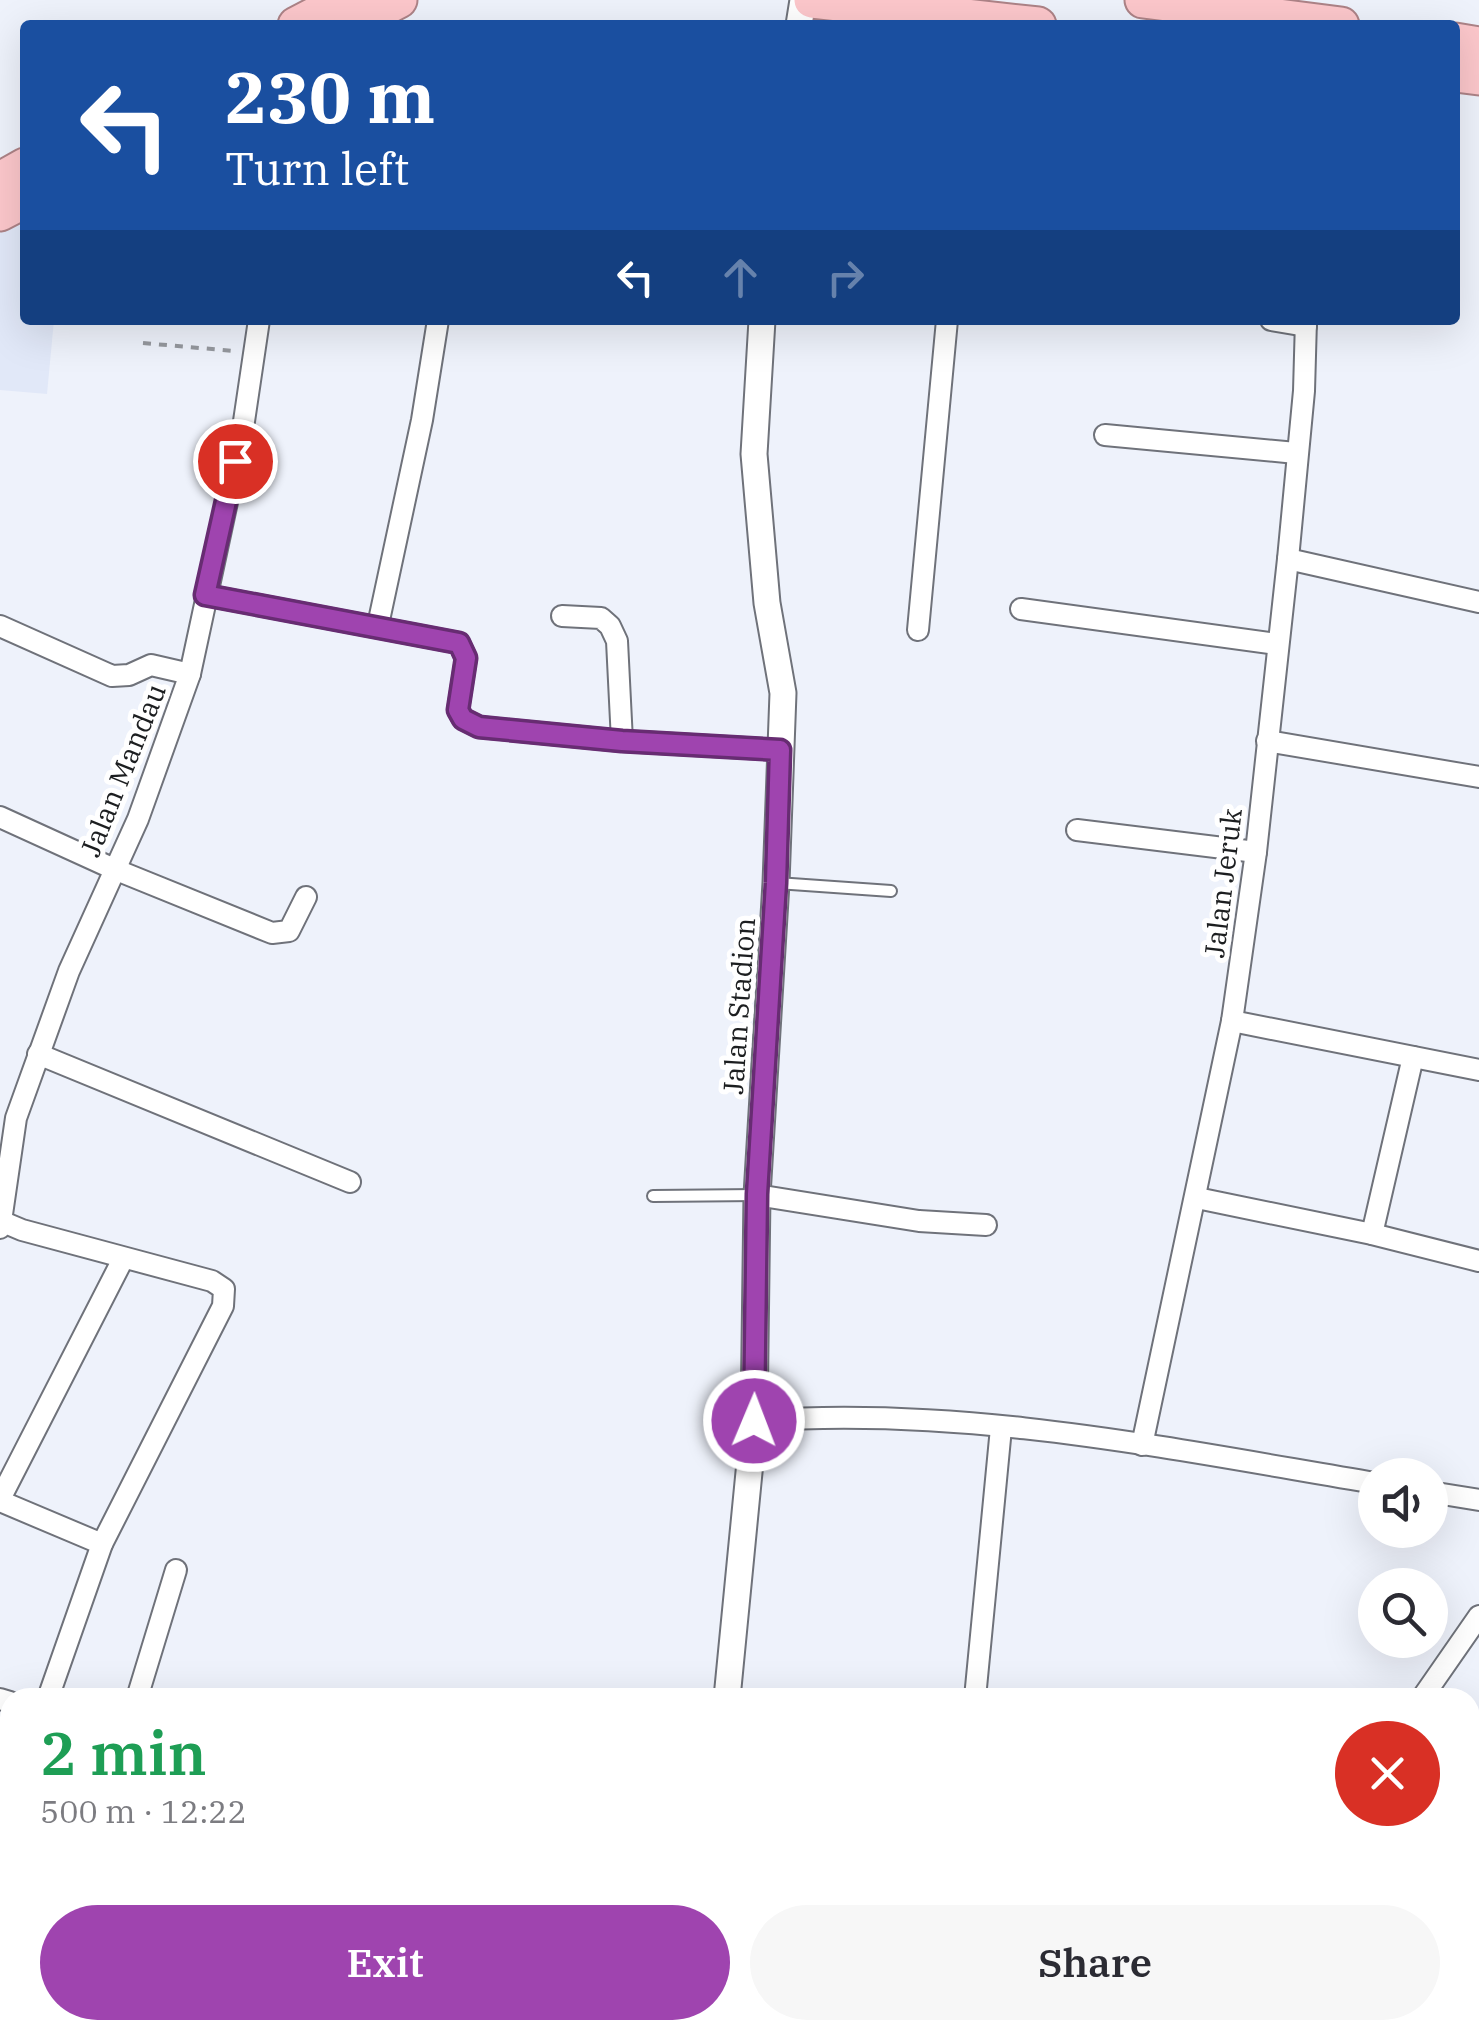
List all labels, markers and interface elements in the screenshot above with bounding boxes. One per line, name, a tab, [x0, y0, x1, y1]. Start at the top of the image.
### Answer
text: 230 m	[225, 51, 435, 142]
icon: left	[60, 60, 190, 190]
text: Turn left	[225, 139, 409, 197]
icon: left	[608, 250, 663, 305]
icon: ahead	[713, 250, 768, 305]
icon: right	[818, 250, 873, 305]
pin	[193, 419, 278, 504]
icon: arrive	[208, 434, 263, 489]
street label: Jalan Mandau	[71, 678, 174, 862]
street label: Jalan Jeruk	[1195, 806, 1250, 960]
street label: Jalan Stadion	[714, 916, 763, 1096]
position arrow	[702, 1369, 806, 1473]
map controls	[1358, 1458, 1448, 1658]
button: sound	[1358, 1458, 1448, 1548]
button: search	[1358, 1568, 1448, 1658]
text: 2 min	[40, 1713, 207, 1792]
button: close	[1335, 1721, 1440, 1826]
text: 500 m · 12:22	[40, 1790, 247, 1832]
button: Exit	[40, 1905, 730, 2020]
button: Share	[750, 1905, 1440, 2020]

